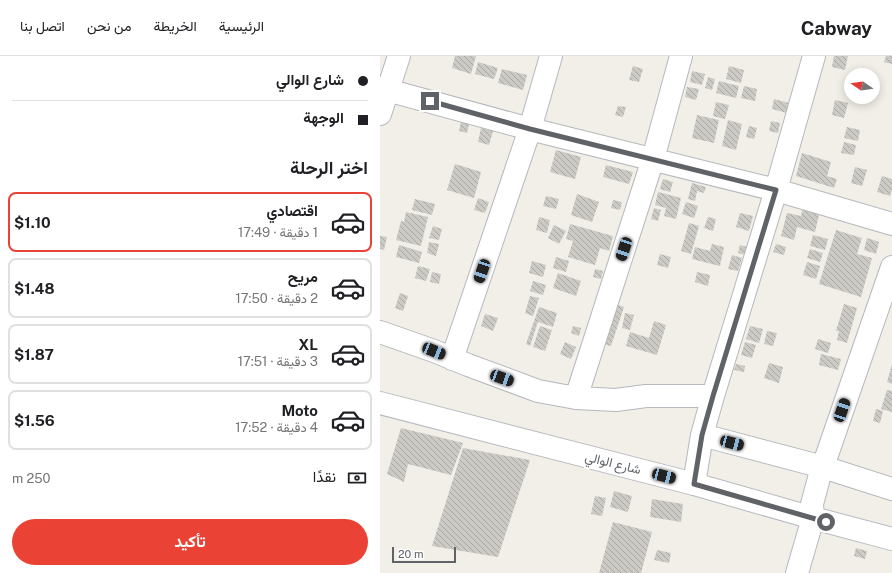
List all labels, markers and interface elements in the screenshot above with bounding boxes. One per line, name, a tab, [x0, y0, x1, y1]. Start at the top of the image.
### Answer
text: Cabway	[801, 17, 872, 39]
text: اتصل بنا	[20, 18, 65, 34]
text: من نحن	[87, 18, 131, 34]
text: الخريطة	[153, 18, 197, 34]
text: الرئيسية	[219, 18, 264, 34]
north arrow	[844, 68, 880, 104]
map controls	[844, 68, 880, 104]
text: شارع الوالي	[276, 71, 344, 88]
route end	[421, 92, 439, 110]
text: الوجهة	[303, 109, 344, 126]
text: اختر الرحلة	[290, 157, 368, 178]
text: اقتصادي	[266, 202, 318, 219]
icon: car	[330, 204, 366, 240]
text: $1.10	[14, 214, 51, 231]
text: 1 دقيقة · 17:49	[238, 225, 318, 240]
car	[615, 236, 633, 262]
car	[472, 258, 492, 284]
text: مريح	[288, 268, 318, 285]
icon: car	[330, 270, 366, 306]
text: $1.48	[14, 280, 55, 297]
text: 2 دقيقة · 17:50	[235, 291, 318, 306]
text: XL	[299, 336, 318, 353]
icon: car	[330, 336, 366, 372]
car	[421, 341, 447, 361]
text: $1.87	[14, 346, 54, 363]
text: 3 دقيقة · 17:51	[238, 354, 318, 369]
car	[489, 368, 515, 388]
car	[832, 397, 852, 423]
text: Moto	[281, 402, 318, 419]
icon: car	[330, 402, 366, 438]
text: $1.56	[14, 412, 55, 429]
text: 4 دقيقة · 17:52	[235, 420, 318, 435]
car	[719, 434, 745, 452]
street label: شارع الوالي	[583, 449, 642, 480]
icon: cash	[346, 467, 368, 489]
car	[651, 467, 677, 485]
text: نقدًا	[313, 468, 336, 485]
text: 250 m	[12, 471, 50, 486]
route start	[817, 513, 835, 531]
button: تأكيد	[12, 519, 368, 565]
scale bar	[392, 545, 456, 564]
text: 20 m	[398, 548, 423, 560]

